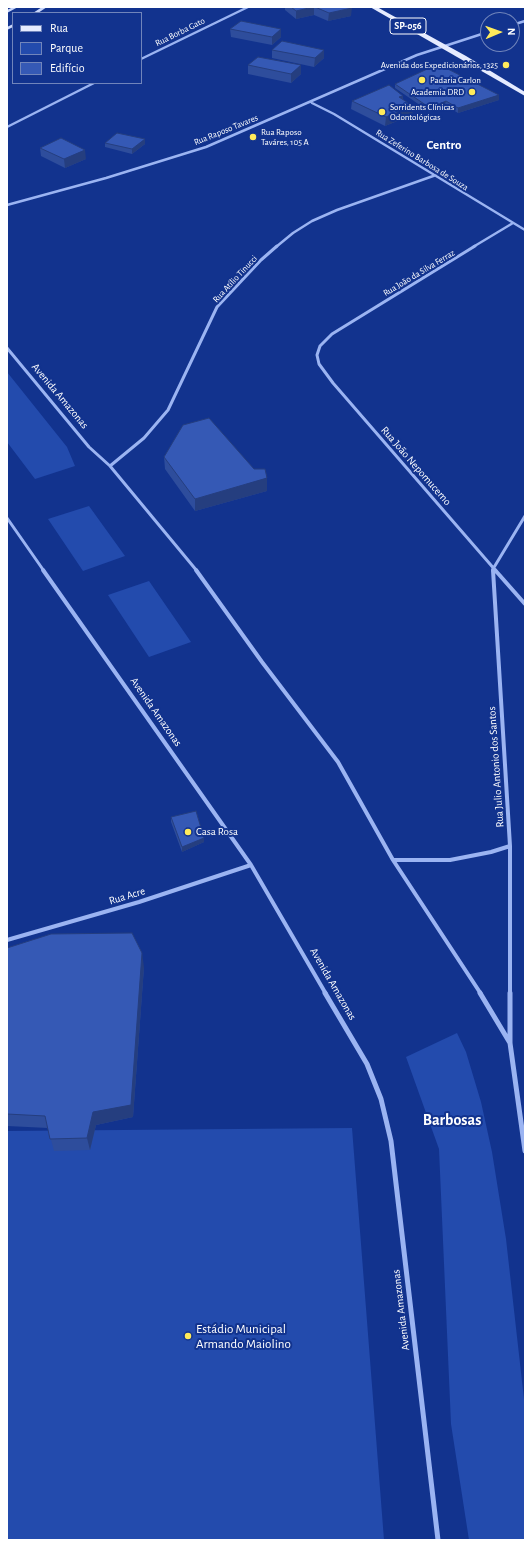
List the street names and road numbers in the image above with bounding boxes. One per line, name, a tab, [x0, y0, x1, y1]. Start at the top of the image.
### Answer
street label: Rua Borba Gato	[153, 15, 207, 49]
road number: SP-056	[390, 18, 426, 34]
street label: Rua Raposo Tavares	[192, 112, 260, 148]
street label: Rua Zeferino Barbosa de Souza	[374, 127, 470, 193]
street label: Rua João da Silva Ferraz	[381, 247, 457, 299]
street label: Rua Atílio Tinucci	[210, 253, 260, 305]
street label: Avenida Amazonas	[29, 361, 91, 431]
street label: Rua João Nepomucemo	[378, 424, 454, 508]
street label: Avenida Amazonas	[127, 675, 185, 749]
street label: Rua Julio Antonio dos Santos	[485, 706, 507, 828]
street label: Rua Acre	[107, 884, 147, 908]
street label: Avenida Amazonas	[307, 946, 359, 1022]
street label: Avenida Amazonas	[389, 1269, 413, 1351]

